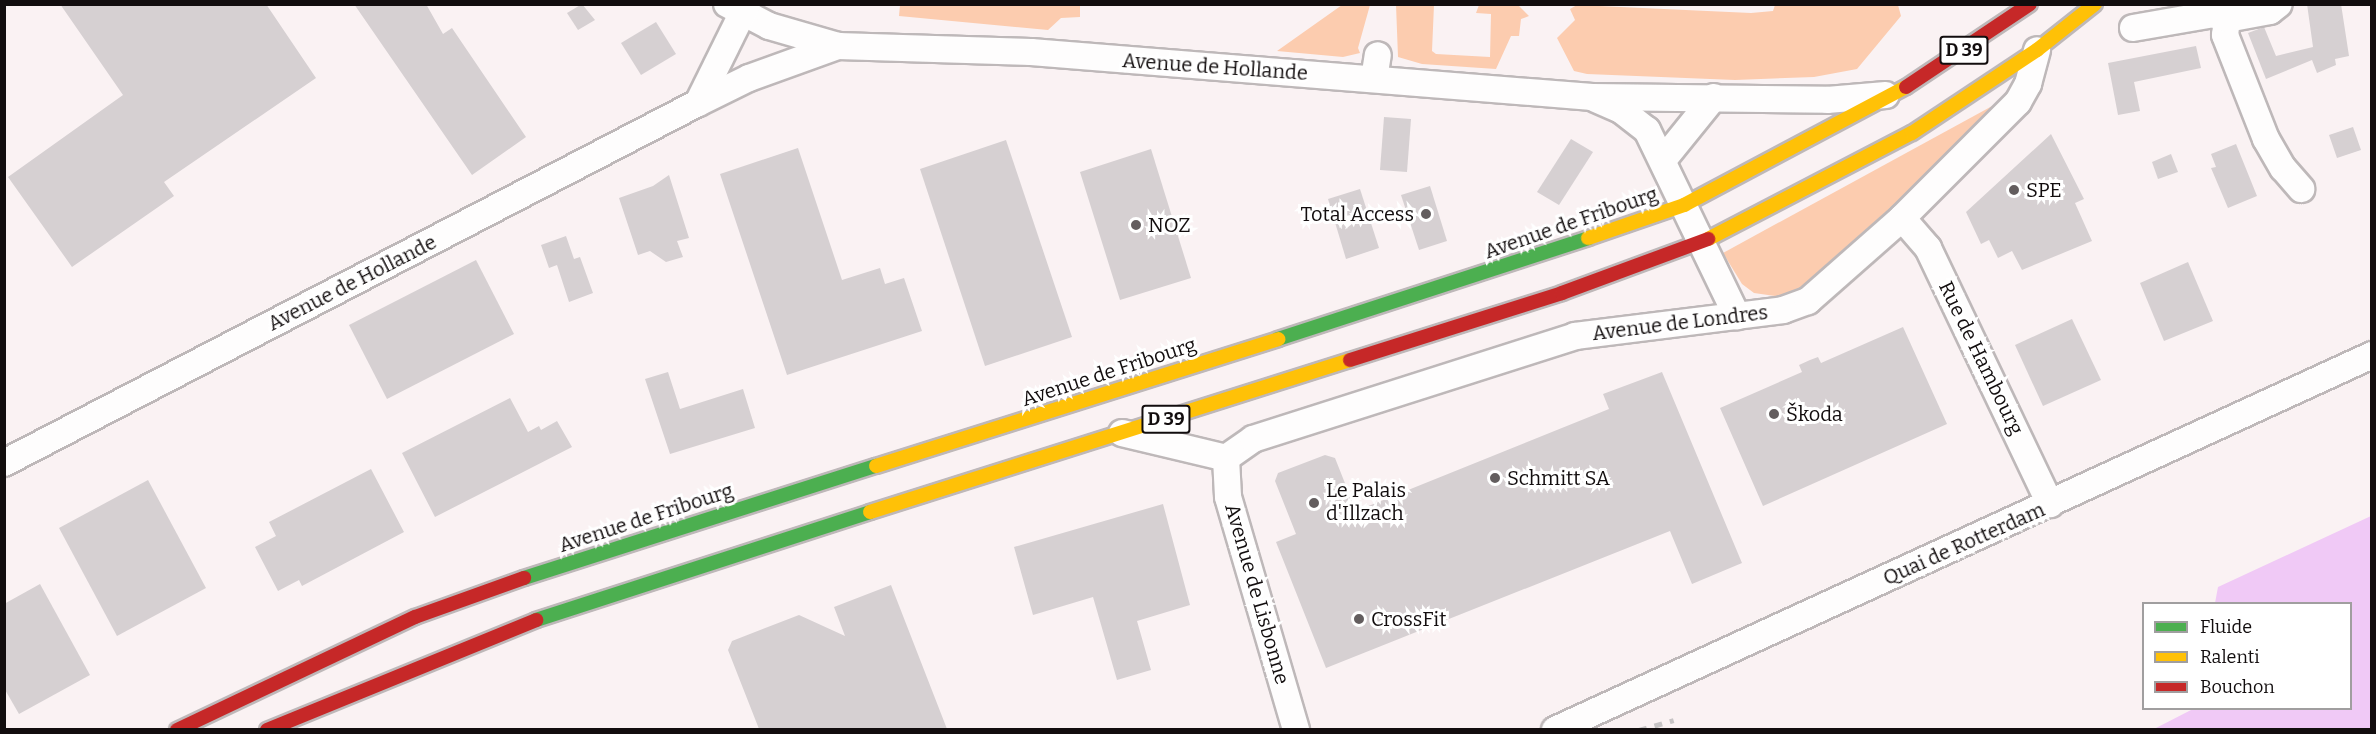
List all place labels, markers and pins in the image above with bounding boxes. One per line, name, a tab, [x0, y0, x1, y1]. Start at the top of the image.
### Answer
place label: SPE	[2026, 178, 2062, 202]
marker: SPE	[2007, 183, 2021, 197]
place label: Total Access	[1300, 202, 1414, 226]
marker: Total Access	[1419, 207, 1433, 221]
place label: NOZ	[1148, 213, 1190, 237]
marker: NOZ	[1129, 218, 1143, 232]
place label: Škoda	[1786, 402, 1843, 426]
marker: Škoda	[1767, 407, 1781, 421]
place label: Schmitt SA	[1507, 466, 1610, 490]
marker: Schmitt SA	[1488, 471, 1502, 485]
place label: Le Palais d'Illzach	[1326, 479, 1406, 526]
marker: Le Palais d'Illzach	[1307, 496, 1321, 510]
place label: CrossFit	[1371, 607, 1446, 631]
marker: CrossFit	[1352, 612, 1366, 626]

